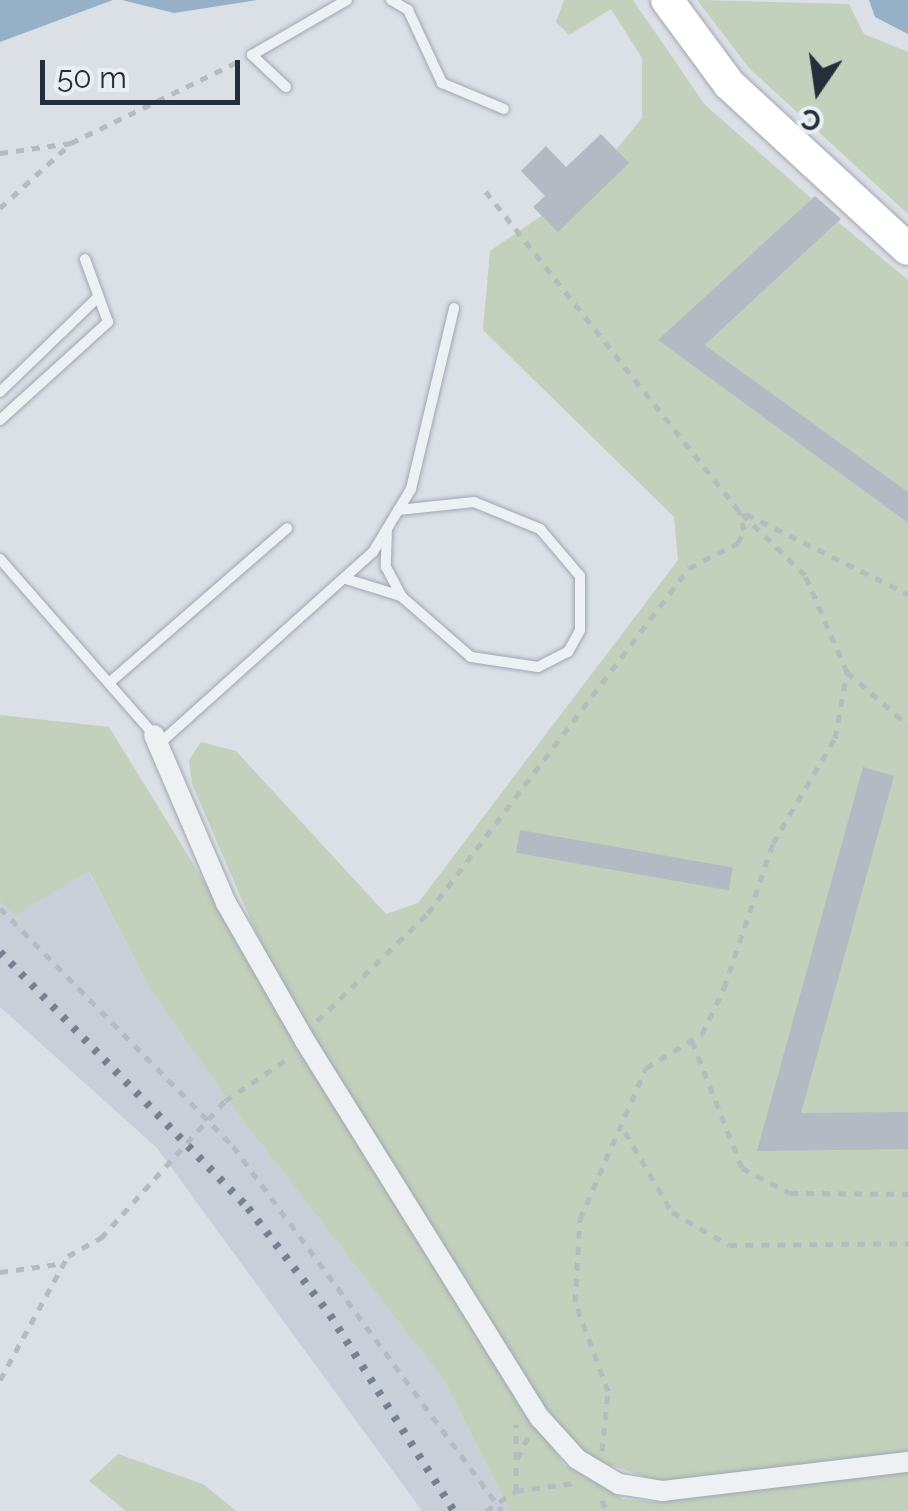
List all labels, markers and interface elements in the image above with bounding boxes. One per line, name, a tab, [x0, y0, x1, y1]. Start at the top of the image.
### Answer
scale bar	[45, 40, 245, 102]
north arrow	[768, 40, 868, 140]
text: 50 m	[57, 60, 127, 95]
text: С	[798, 101, 824, 138]

